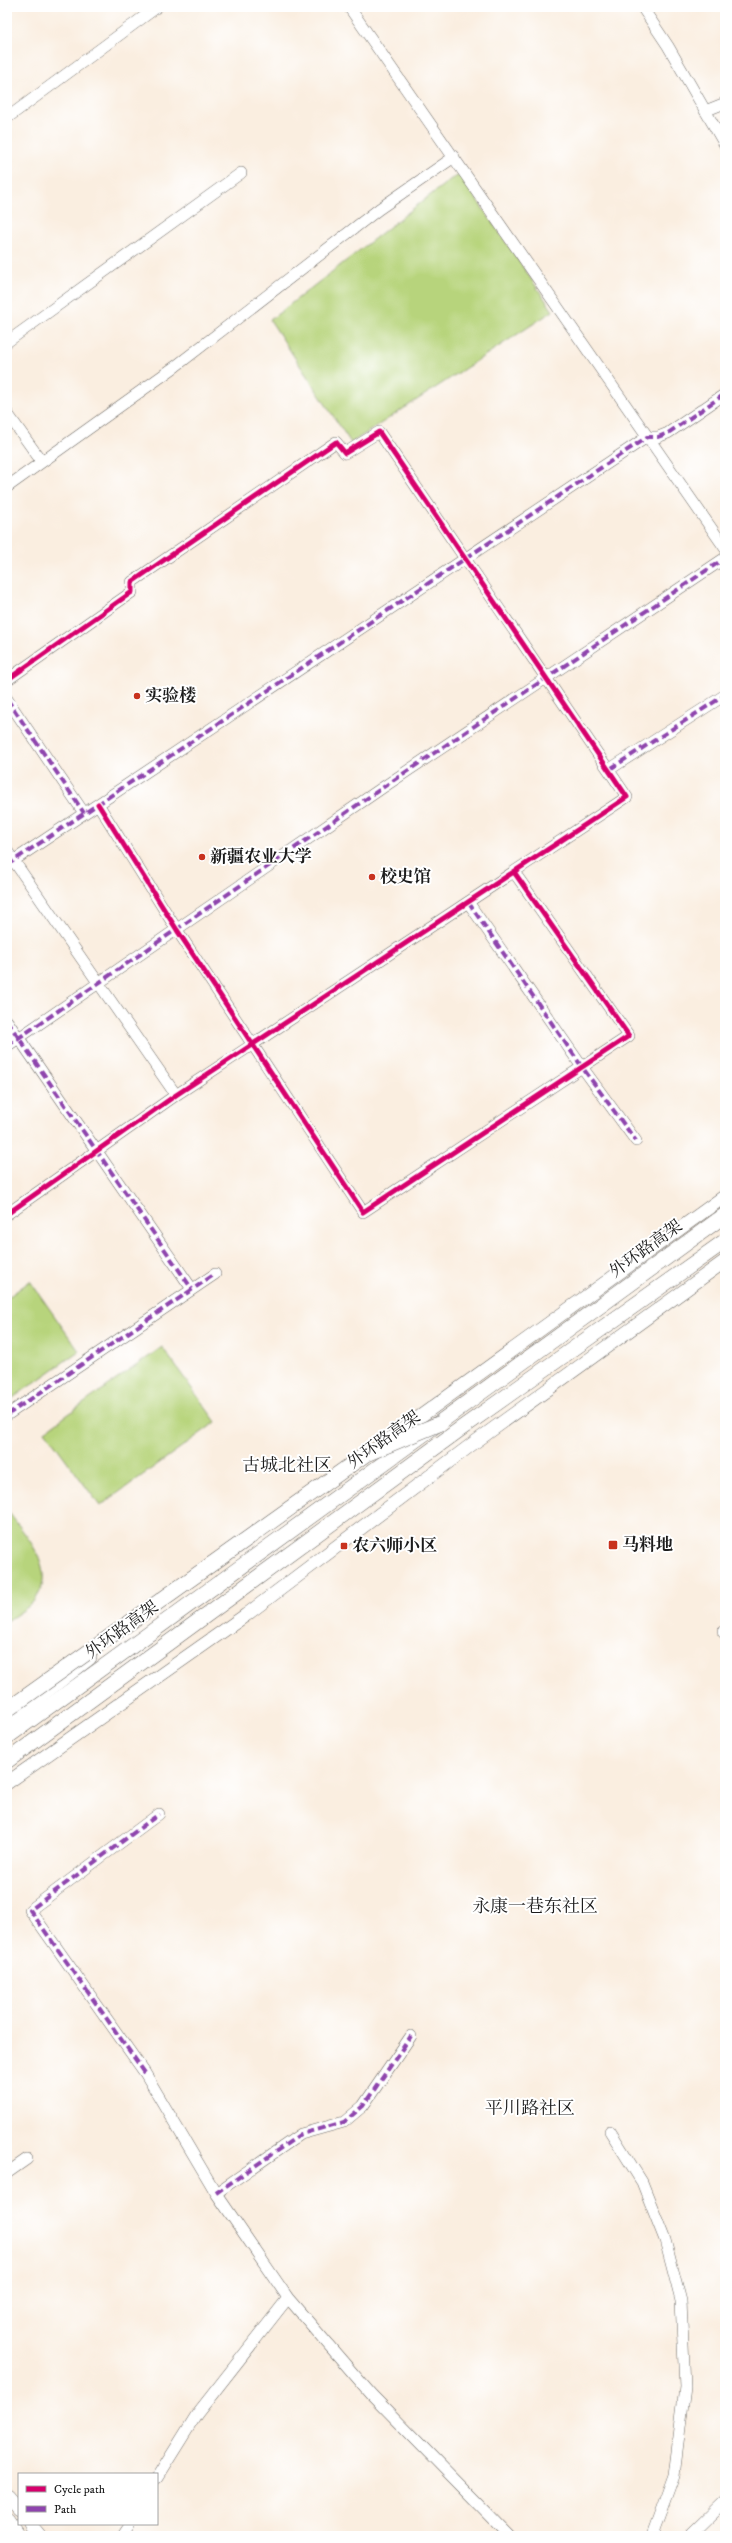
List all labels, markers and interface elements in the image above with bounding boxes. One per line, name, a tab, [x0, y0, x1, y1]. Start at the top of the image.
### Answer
place label: 实验楼	[145, 685, 196, 707]
marker: 实验楼	[132, 691, 142, 701]
place label: 新疆农业大学	[210, 846, 312, 868]
marker: 新疆农业大学	[197, 852, 207, 862]
place label: 校史馆	[380, 866, 431, 888]
marker: 校史馆	[367, 872, 377, 882]
street label: 外环路高架	[605, 1215, 687, 1283]
street label: 外环路高架	[343, 1406, 425, 1474]
district label: 古城北社区	[242, 1455, 332, 1477]
place label: 马料地	[622, 1534, 673, 1556]
place label: 农六师小区	[352, 1535, 437, 1557]
marker: 马料地	[607, 1539, 619, 1551]
marker: 农六师小区	[339, 1541, 349, 1551]
street label: 外环路高架	[81, 1596, 163, 1664]
district label: 永康一巷东社区	[472, 1896, 598, 1918]
district label: 平川路社区	[485, 2098, 575, 2120]
legend	[18, 2473, 158, 2525]
text: Cycle path	[54, 2482, 106, 2497]
text: Path	[54, 2502, 77, 2517]

